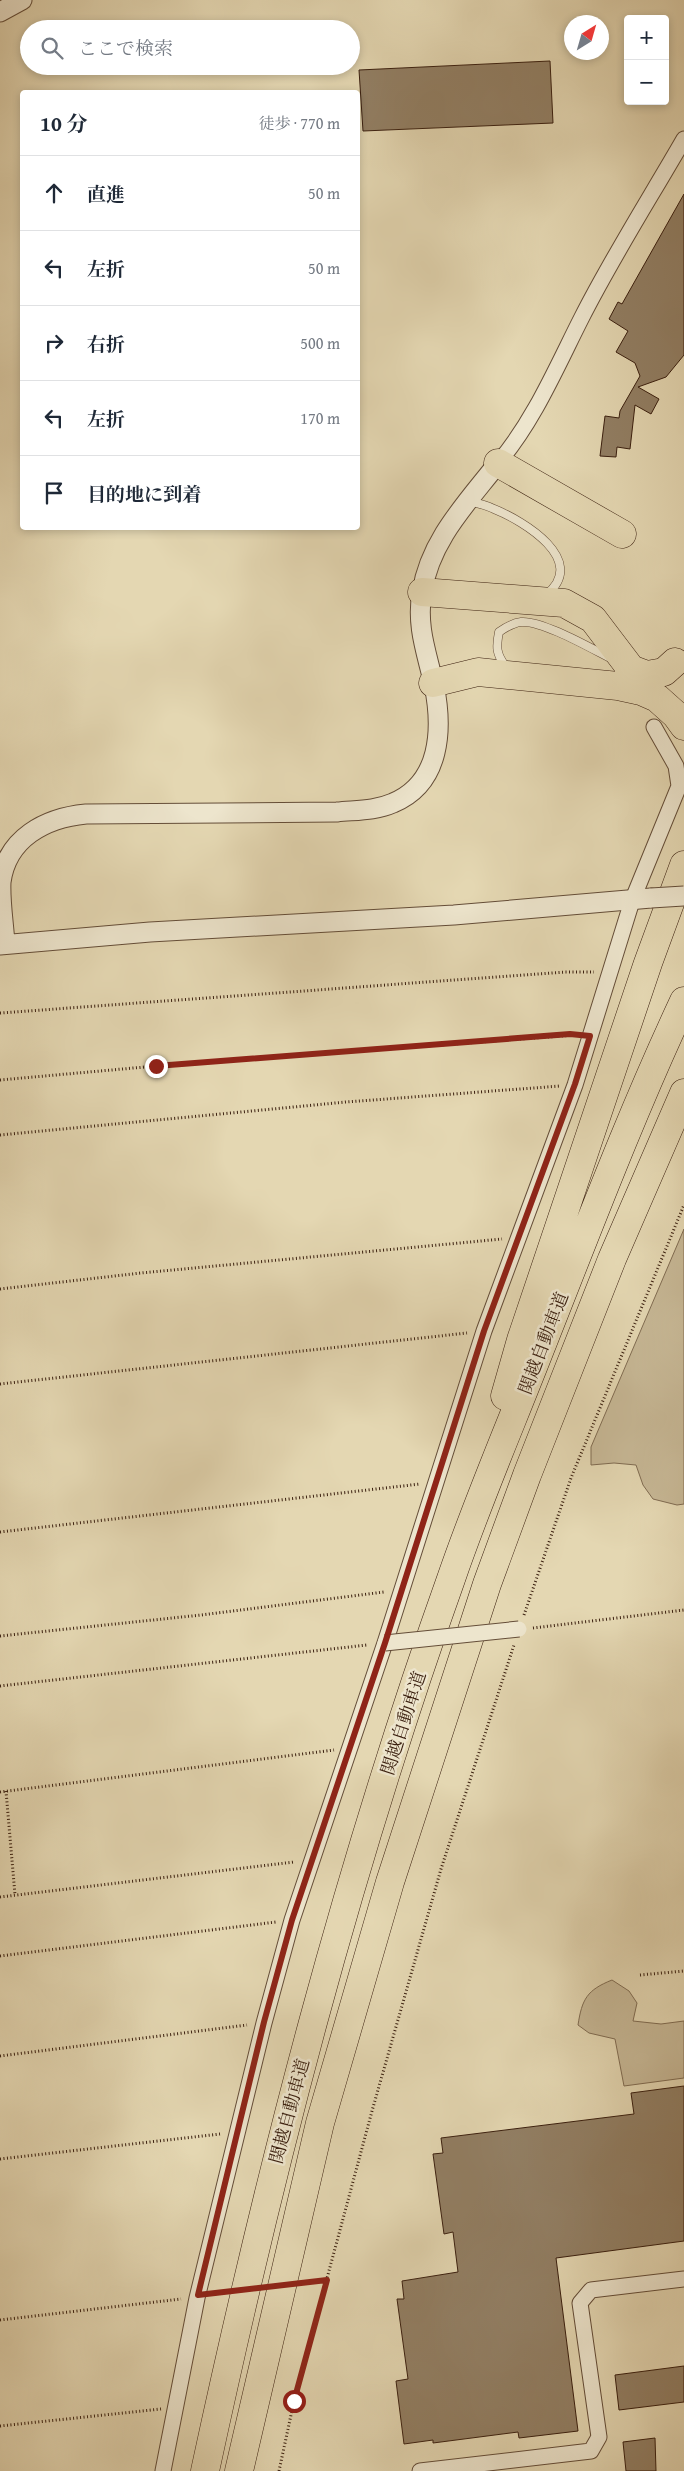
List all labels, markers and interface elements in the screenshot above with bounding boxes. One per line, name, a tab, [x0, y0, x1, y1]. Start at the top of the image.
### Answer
north arrow	[564, 15, 609, 60]
map controls	[624, 15, 669, 105]
button: +	[624, 15, 669, 60]
search box	[20, 20, 360, 75]
icon: search	[38, 34, 66, 62]
text: ここで検索	[78, 34, 173, 62]
button: −	[624, 60, 669, 105]
text: 10 分	[40, 108, 87, 139]
text: 徒歩 · 770 m	[259, 111, 340, 135]
icon: ahead	[40, 179, 68, 207]
text: 直進	[87, 180, 125, 208]
text: 50 m	[308, 181, 340, 205]
icon: left	[40, 254, 68, 282]
text: 左折	[87, 255, 125, 283]
text: 50 m	[308, 256, 340, 280]
icon: right	[40, 329, 68, 357]
text: 右折	[87, 330, 125, 358]
text: 500 m	[300, 331, 340, 355]
icon: left	[40, 404, 68, 432]
text: 左折	[87, 405, 125, 433]
text: 170 m	[300, 406, 340, 430]
icon: arrive	[40, 479, 68, 507]
text: 目的地に到着	[87, 480, 201, 508]
route end	[145, 1055, 168, 1078]
street label: 関越自動車道	[511, 1288, 575, 1398]
street label: 関越自動車道	[373, 1667, 433, 1779]
street label: 関越自動車道	[262, 2055, 316, 2167]
route start	[283, 2390, 306, 2413]

